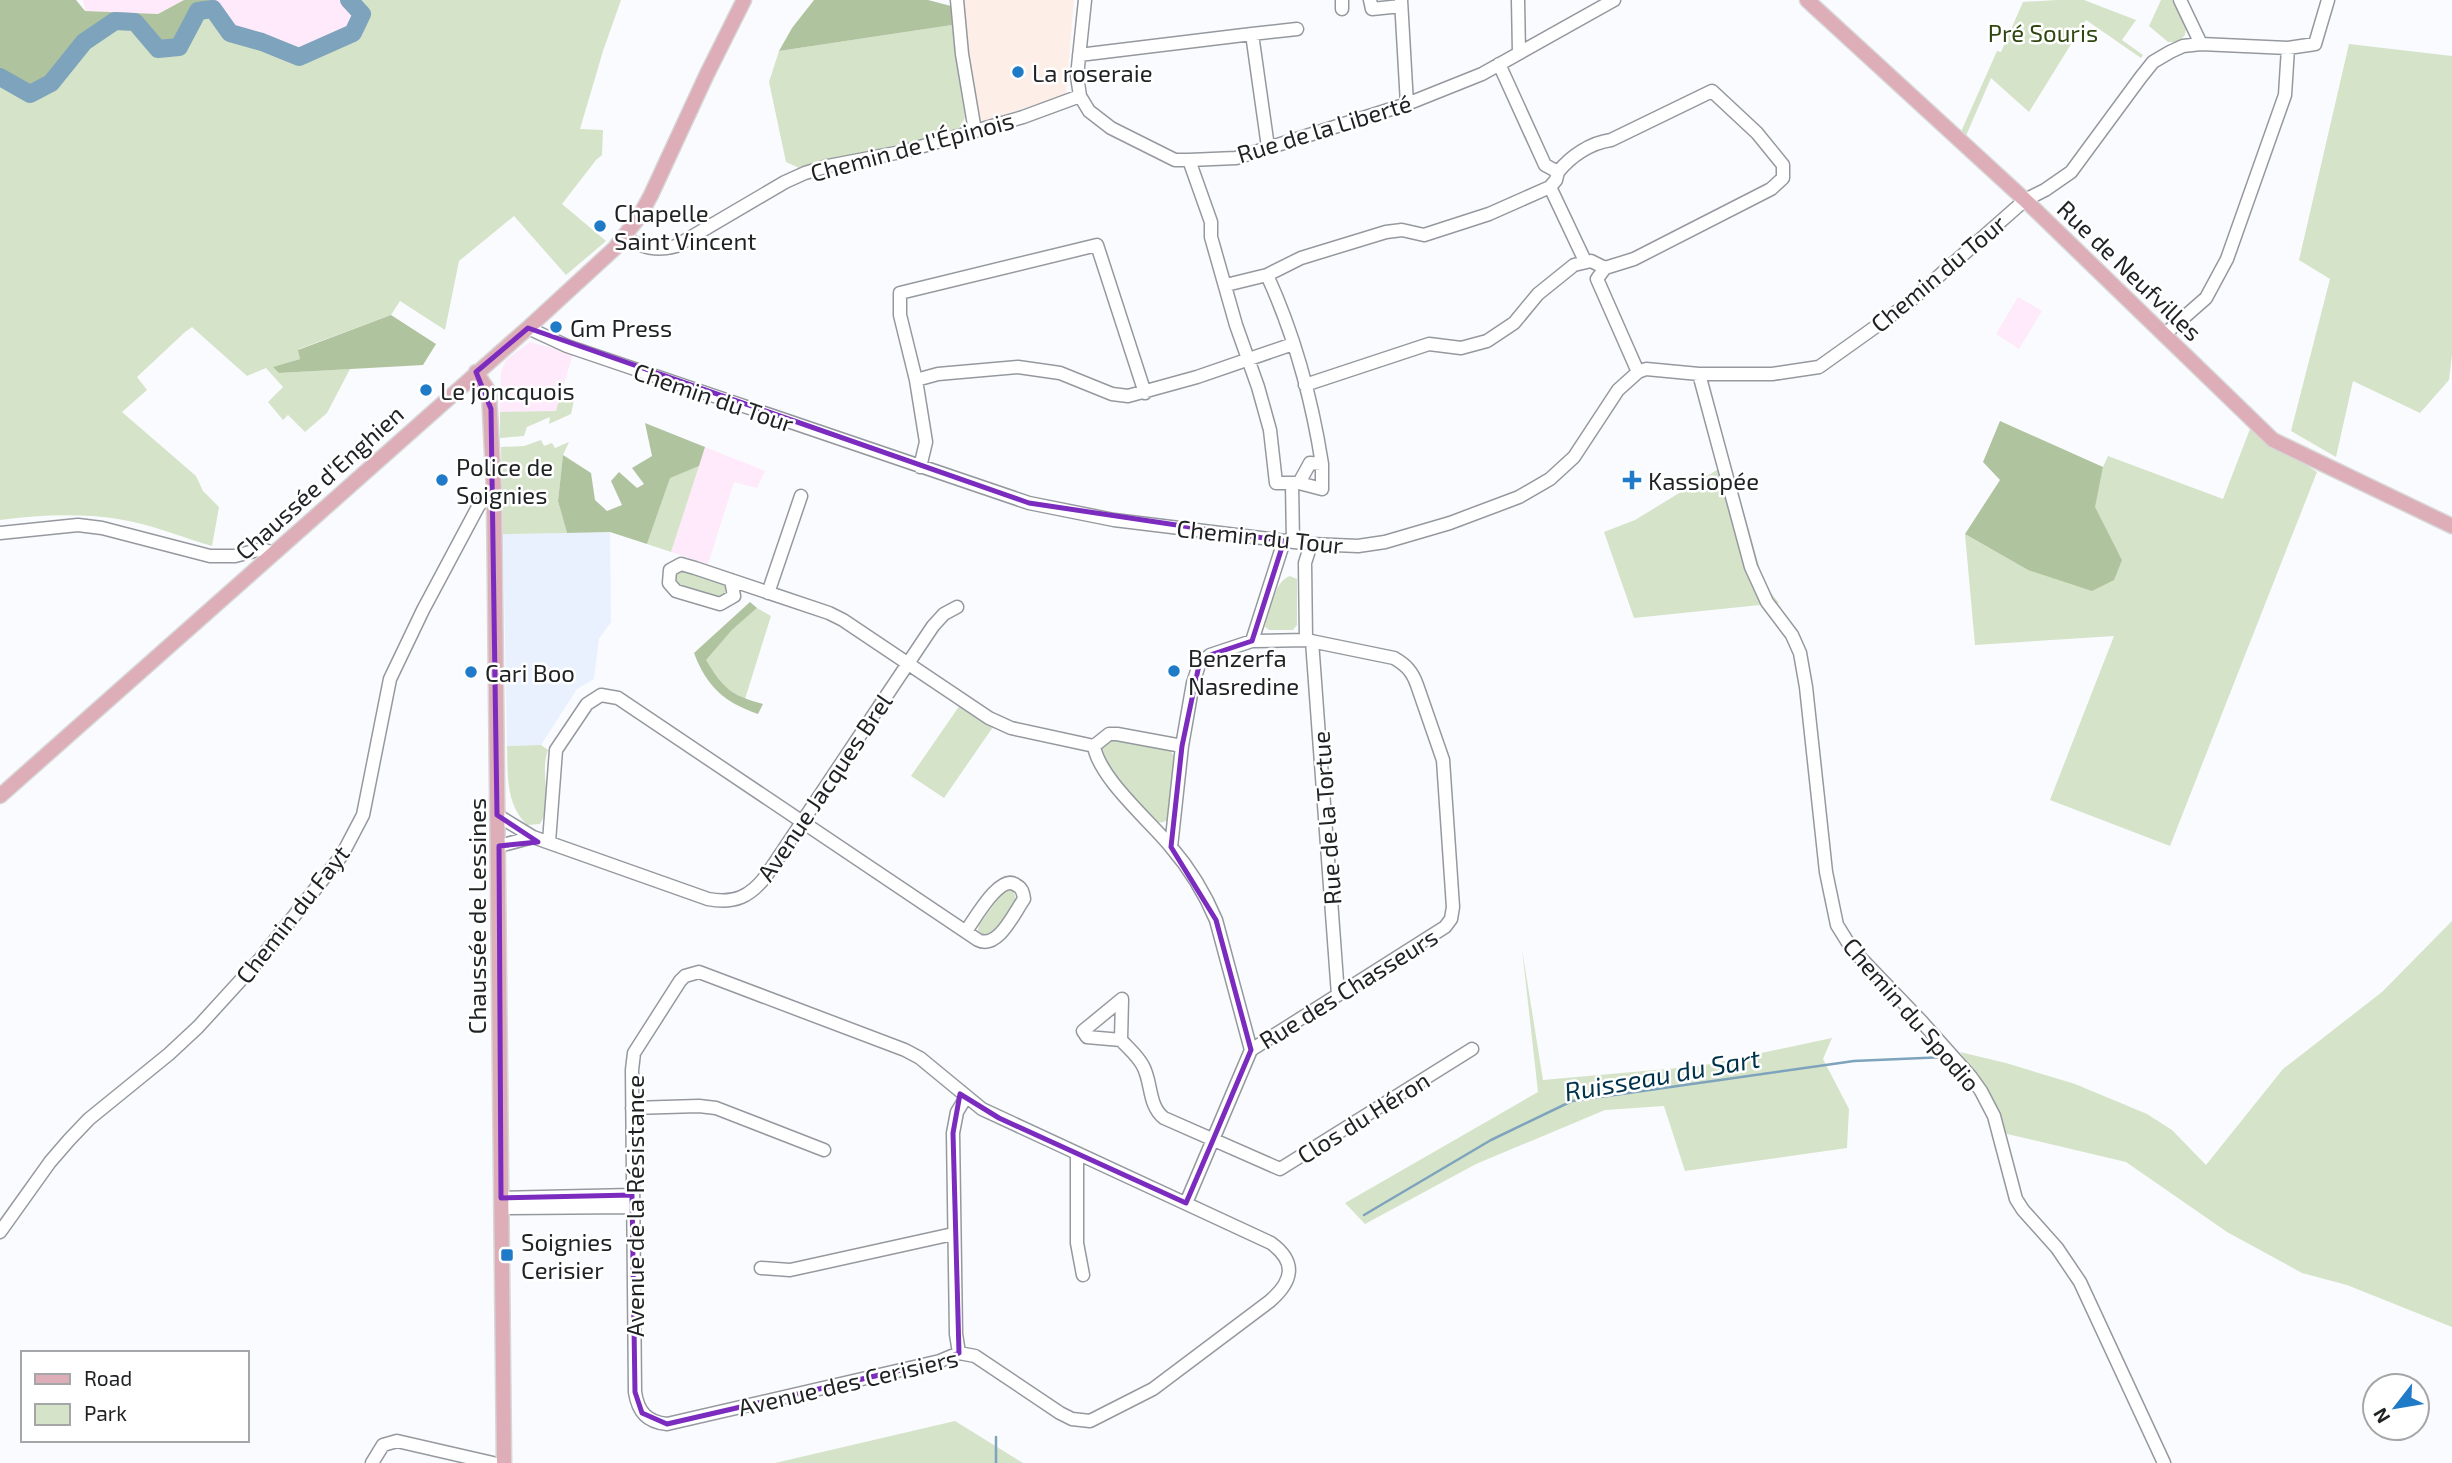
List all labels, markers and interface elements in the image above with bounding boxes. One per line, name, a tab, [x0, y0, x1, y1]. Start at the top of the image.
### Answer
park label: Pré Souris	[1988, 18, 2098, 47]
place label: La roseraie	[1032, 58, 1153, 87]
marker: La roseraie	[1010, 64, 1026, 80]
street label: Rue de la Liberté	[1233, 88, 1415, 168]
street label: Chemin de l'Épinois	[807, 105, 1017, 187]
street label: Rue de Neufvilles	[2052, 194, 2208, 346]
place label: Chapelle Saint Vincent	[614, 198, 757, 255]
street label: Chemin du Tour	[1865, 208, 2012, 338]
marker: Chapelle Saint Vincent	[592, 218, 608, 234]
place label: Gm Press	[570, 313, 672, 342]
marker: Gm Press	[548, 319, 564, 335]
street label: Chemin du Tour	[630, 356, 798, 438]
place label: Le joncquois	[440, 376, 575, 405]
marker: Le joncquois	[418, 382, 434, 398]
street label: Chaussée d'Enghien	[229, 399, 409, 565]
place label: Police de Soignies	[456, 452, 553, 509]
place label: Kassiopée	[1648, 466, 1759, 495]
marker: Kassiopée	[1622, 470, 1642, 490]
marker: Police de Soignies	[434, 472, 450, 488]
street label: Chemin du Tour	[1175, 513, 1345, 559]
place label: Benzerfa Nasredine	[1188, 643, 1299, 700]
place label: Cari Boo	[485, 658, 575, 687]
marker: Benzerfa Nasredine	[1166, 663, 1182, 679]
marker: Cari Boo	[463, 664, 479, 680]
street label: Avenue Jacques Brel	[750, 688, 898, 886]
street label: Rue de la Tortue	[1305, 730, 1347, 906]
street label: Chaussée de Lessines	[462, 798, 491, 1034]
street label: Chemin du Fayt	[229, 839, 355, 989]
street label: Rue des Chasseurs	[1254, 922, 1442, 1054]
street label: Chemin du Spodio	[1837, 931, 1987, 1097]
water label: Ruisseau du Sart	[1562, 1042, 1762, 1106]
street label: Clos du Héron	[1291, 1065, 1435, 1169]
street label: Avenue de la Résistance	[620, 1075, 649, 1337]
place label: Soignies Cerisier	[521, 1227, 612, 1284]
marker: Soignies Cerisier	[499, 1247, 515, 1263]
street label: Avenue des Cerisiers	[735, 1343, 961, 1421]
legend	[21, 1351, 248, 1442]
text: Road	[84, 1365, 132, 1390]
north arrow	[2361, 1372, 2431, 1442]
text: Park	[84, 1400, 127, 1425]
text: N	[2368, 1404, 2394, 1428]

